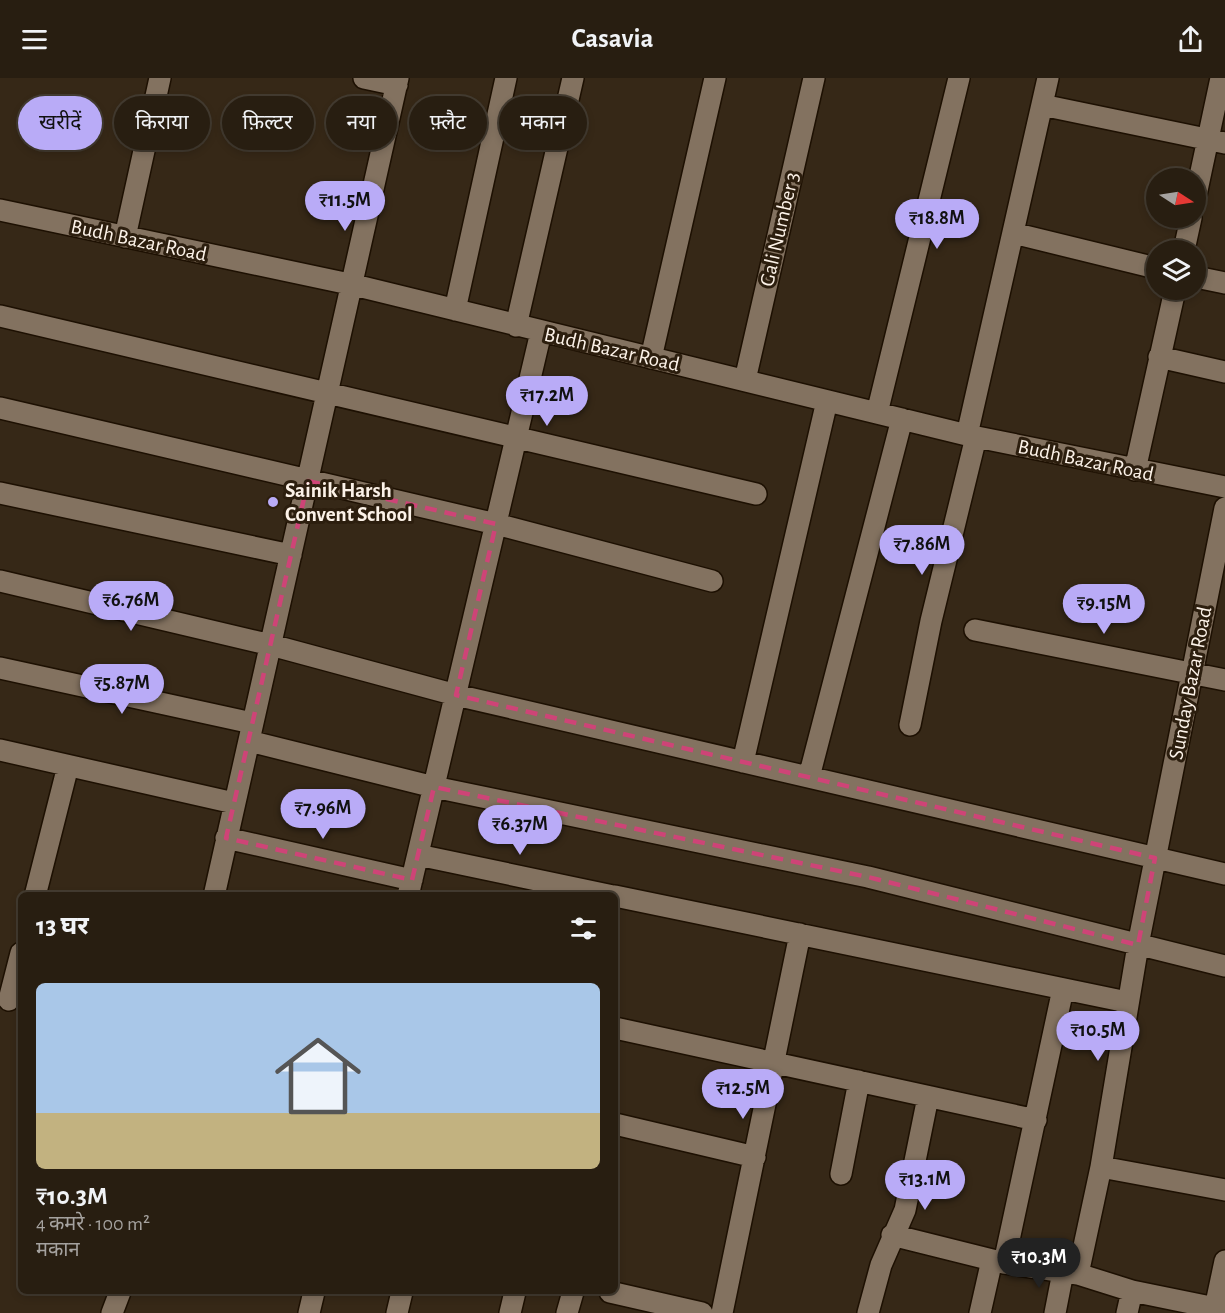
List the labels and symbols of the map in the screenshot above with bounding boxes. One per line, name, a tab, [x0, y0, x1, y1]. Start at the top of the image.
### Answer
north arrow	[1146, 168, 1206, 228]
street label: Gali Number 3	[756, 170, 803, 288]
pin: ₹11.5M	[296, 181, 394, 232]
pin: ₹18.8M	[888, 199, 986, 250]
street label: Budh Bazar Road	[69, 216, 209, 265]
street label: Budh Bazar Road	[542, 324, 682, 375]
pin: ₹17.2M	[498, 376, 596, 427]
street label: Budh Bazar Road	[1016, 436, 1156, 485]
place label: Sainik Harsh Convent School	[285, 480, 413, 525]
marker: Sainik Harsh Convent School	[266, 495, 280, 509]
pin: ₹7.86M	[873, 525, 971, 576]
pin: ₹6.76M	[82, 581, 180, 632]
pin: ₹9.15M	[1055, 584, 1153, 635]
street label: Sunday Bazar Road	[1165, 605, 1216, 761]
pin: ₹5.87M	[73, 664, 171, 715]
pin: ₹7.96M	[274, 789, 372, 840]
pin: ₹6.37M	[471, 805, 569, 856]
pin: ₹10.5M	[1049, 1011, 1147, 1062]
pin: ₹12.5M	[694, 1069, 792, 1120]
pin: ₹13.1M	[876, 1160, 974, 1211]
pin: ₹10.3M	[990, 1238, 1088, 1289]

